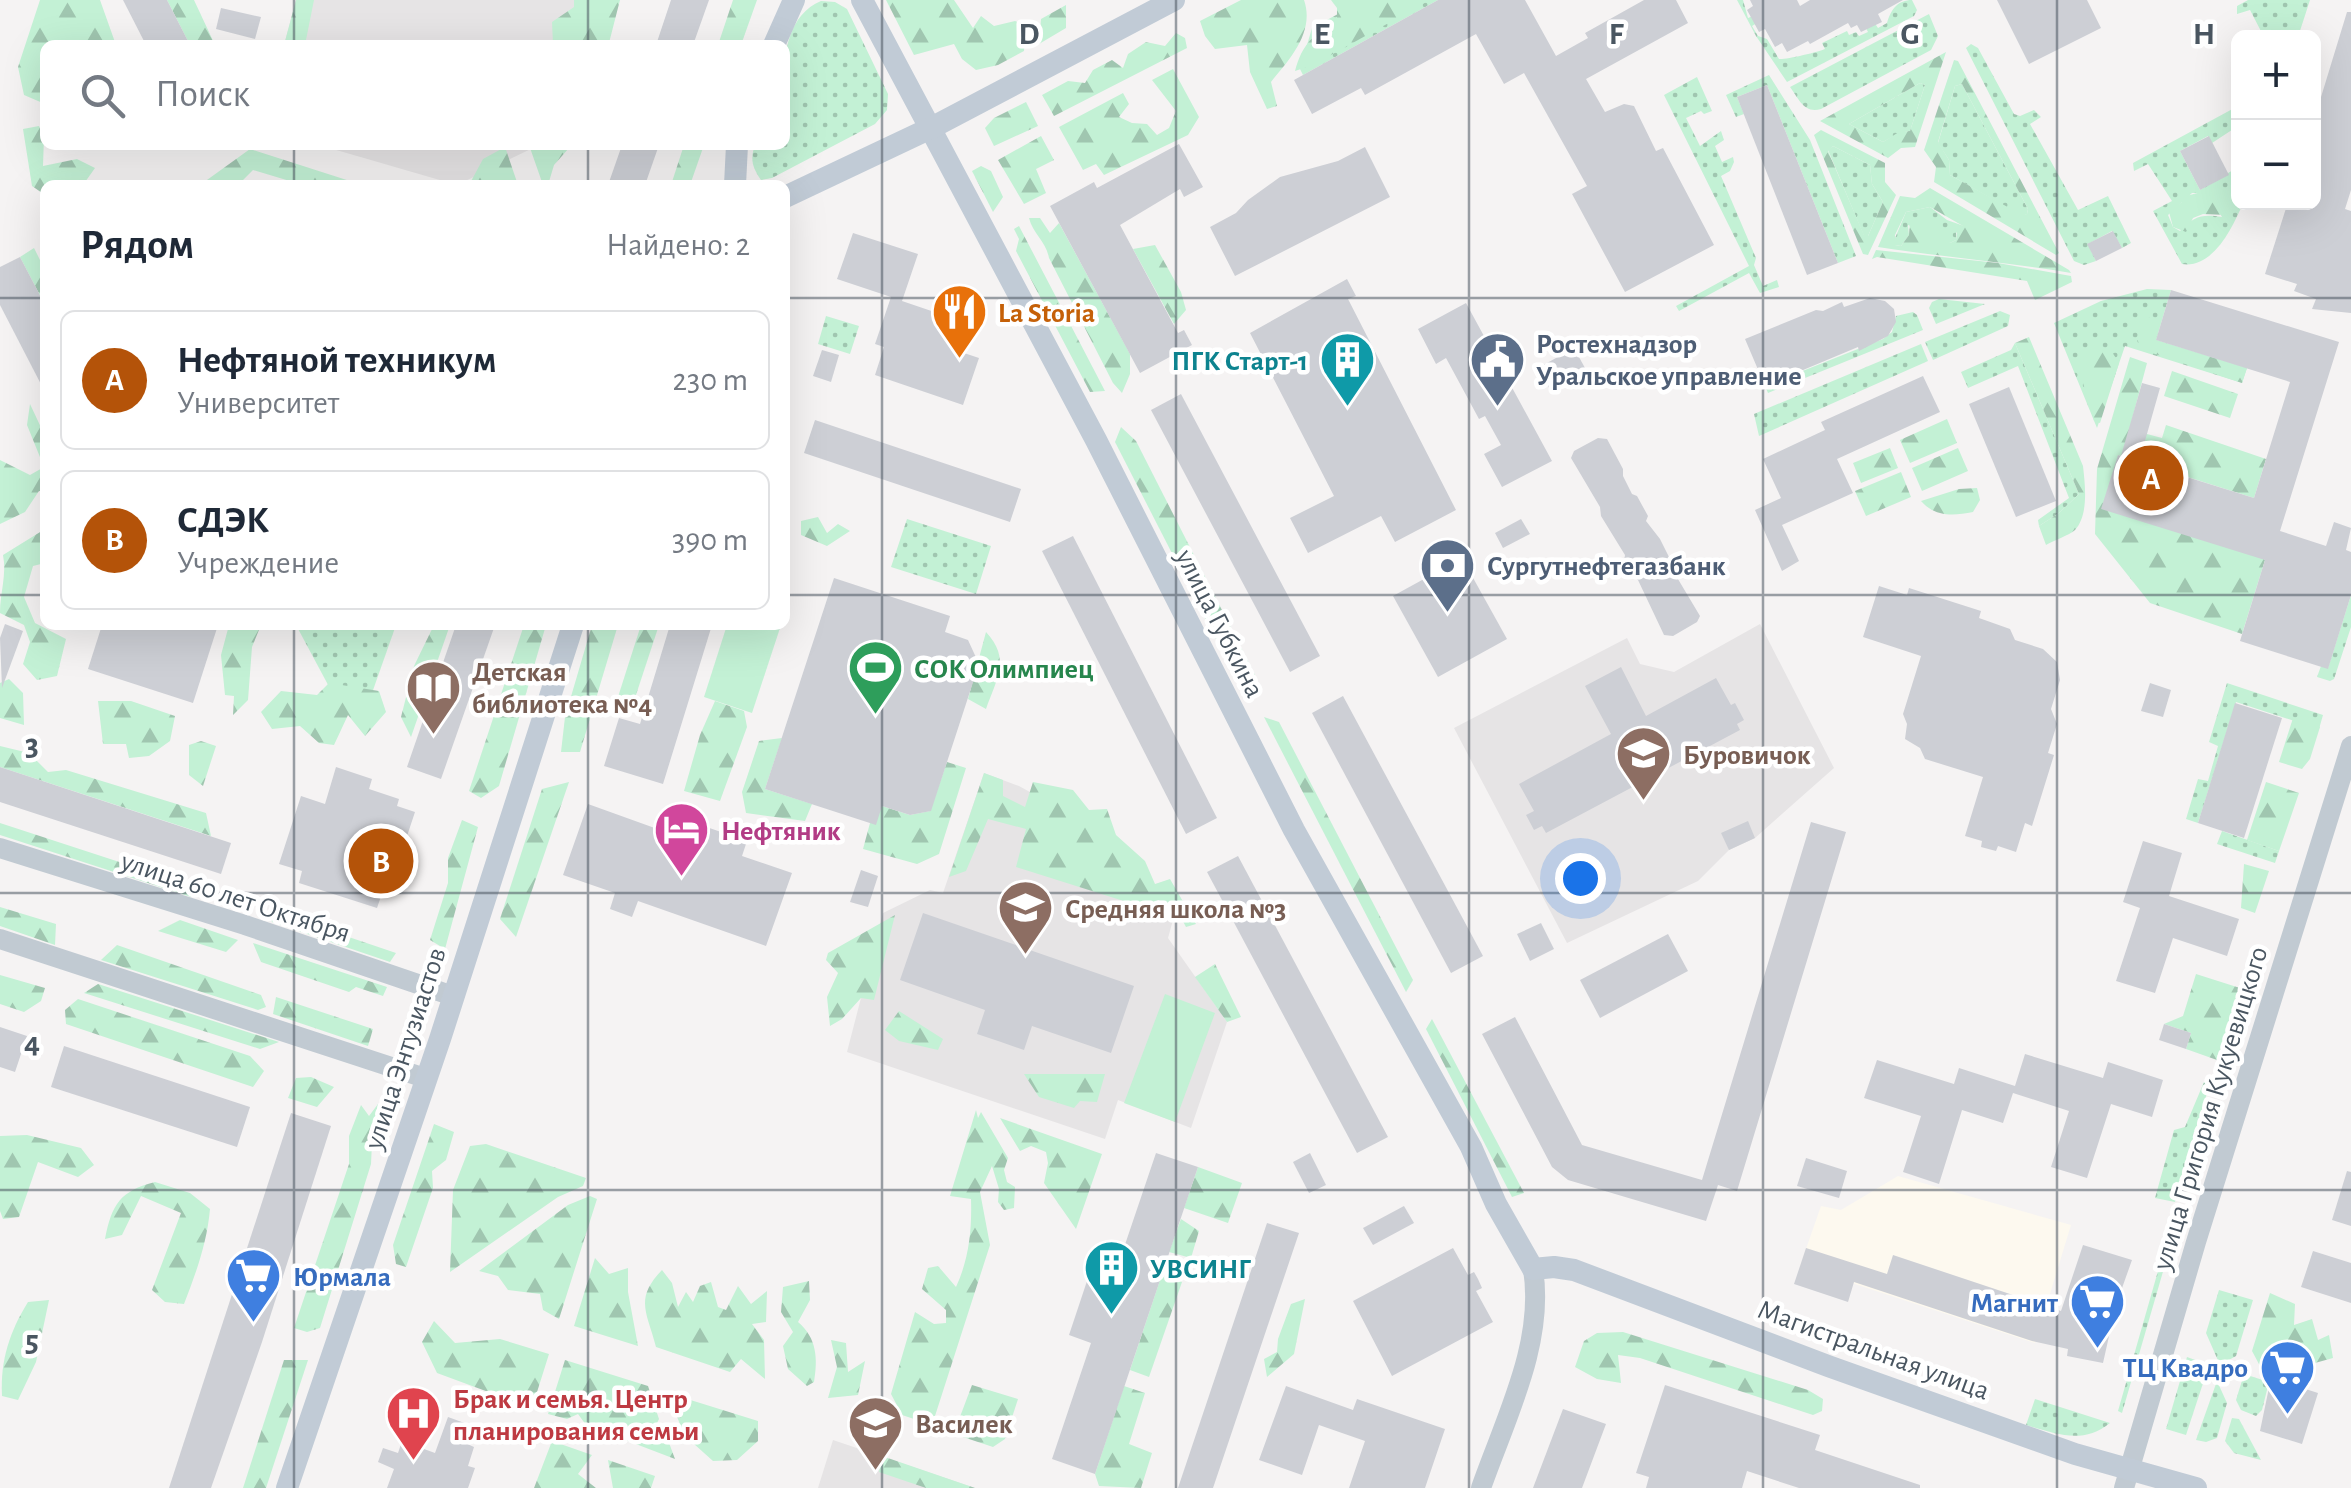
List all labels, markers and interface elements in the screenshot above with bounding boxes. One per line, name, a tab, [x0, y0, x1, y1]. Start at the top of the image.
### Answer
text: D	[1019, 18, 1040, 50]
text: E	[1314, 18, 1330, 50]
text: F	[1609, 18, 1625, 50]
text: G	[1900, 18, 1920, 50]
text: H	[2193, 18, 2215, 50]
map controls	[2231, 30, 2321, 210]
button: +	[2231, 30, 2321, 120]
search box	[40, 40, 790, 150]
icon: search	[75, 68, 130, 123]
text: Поиск	[155, 76, 250, 114]
button: −	[2231, 120, 2321, 210]
text: Рядом	[80, 224, 194, 266]
text: Найдено: 2	[606, 229, 750, 261]
restaurant icon: La Storia	[929, 282, 989, 361]
place label: La Storia	[998, 300, 1095, 328]
public building icon: Ростехнадзор Уральское управление	[1467, 329, 1527, 408]
building icon: ПГК Старт-1	[1317, 330, 1377, 409]
place label: Ростехнадзор Уральское управление	[1536, 331, 1802, 391]
text: Нефтяной техникум	[177, 342, 497, 380]
place label: ПГК Старт-1	[1172, 348, 1308, 376]
text: A	[105, 364, 124, 396]
text: 230 m	[672, 364, 748, 396]
text: Университет	[177, 387, 339, 419]
pin: A	[2118, 440, 2184, 516]
text: СДЭК	[177, 502, 269, 540]
text: B	[105, 524, 124, 556]
text: 390 m	[672, 524, 748, 556]
bank icon: Сургутнефтегазбанк	[1418, 535, 1478, 614]
street label: улица Губкина	[1170, 544, 1269, 703]
text: Учреждение	[177, 547, 339, 579]
place label: Сургутнефтегазбанк	[1487, 553, 1726, 581]
sports icon: СОК Олимпиец	[845, 638, 905, 717]
place label: СОК Олимпиец	[914, 656, 1094, 684]
library icon: Детская библиотека №4	[403, 657, 463, 736]
place label: Детская библиотека №4	[472, 659, 652, 719]
school or university icon: Буровичок	[1614, 724, 1674, 803]
text: 3	[25, 729, 39, 761]
place label: Буровичок	[1683, 742, 1811, 770]
hotel icon: Нефтяник	[652, 800, 712, 879]
place label: Нефтяник	[721, 818, 841, 846]
pin: B	[348, 824, 414, 898]
street label: улица 60 лет Октября	[116, 847, 353, 948]
your location	[1555, 853, 1606, 904]
school or university icon: Средняя школа №3	[996, 878, 1056, 957]
place label: Средняя школа №3	[1065, 896, 1286, 924]
street label: улица Энтузиастов	[360, 944, 452, 1154]
street label: улица Григория Кукуевицкого	[2148, 944, 2273, 1274]
text: 4	[24, 1027, 40, 1059]
building icon: УВСИНГ	[1081, 1238, 1141, 1317]
supermarket icon: Юрмала	[224, 1246, 284, 1325]
place label: УВСИНГ	[1150, 1256, 1251, 1284]
place label: Юрмала	[293, 1264, 391, 1292]
supermarket icon: Магнит	[2067, 1272, 2127, 1351]
place label: Магнит	[1971, 1290, 2059, 1318]
street label: Магистральная улица	[1754, 1296, 1993, 1406]
text: 5	[25, 1325, 39, 1357]
supermarket icon: ТЦ Квадро	[2257, 1337, 2317, 1416]
place label: ТЦ Квадро	[2123, 1355, 2248, 1383]
hospital icon: Брак и семья. Центр планирования семьи	[384, 1384, 444, 1463]
place label: Брак и семья. Центр планирования семьи	[453, 1386, 699, 1446]
school or university icon: Василек	[846, 1393, 906, 1472]
place label: Василек	[915, 1411, 1013, 1439]

